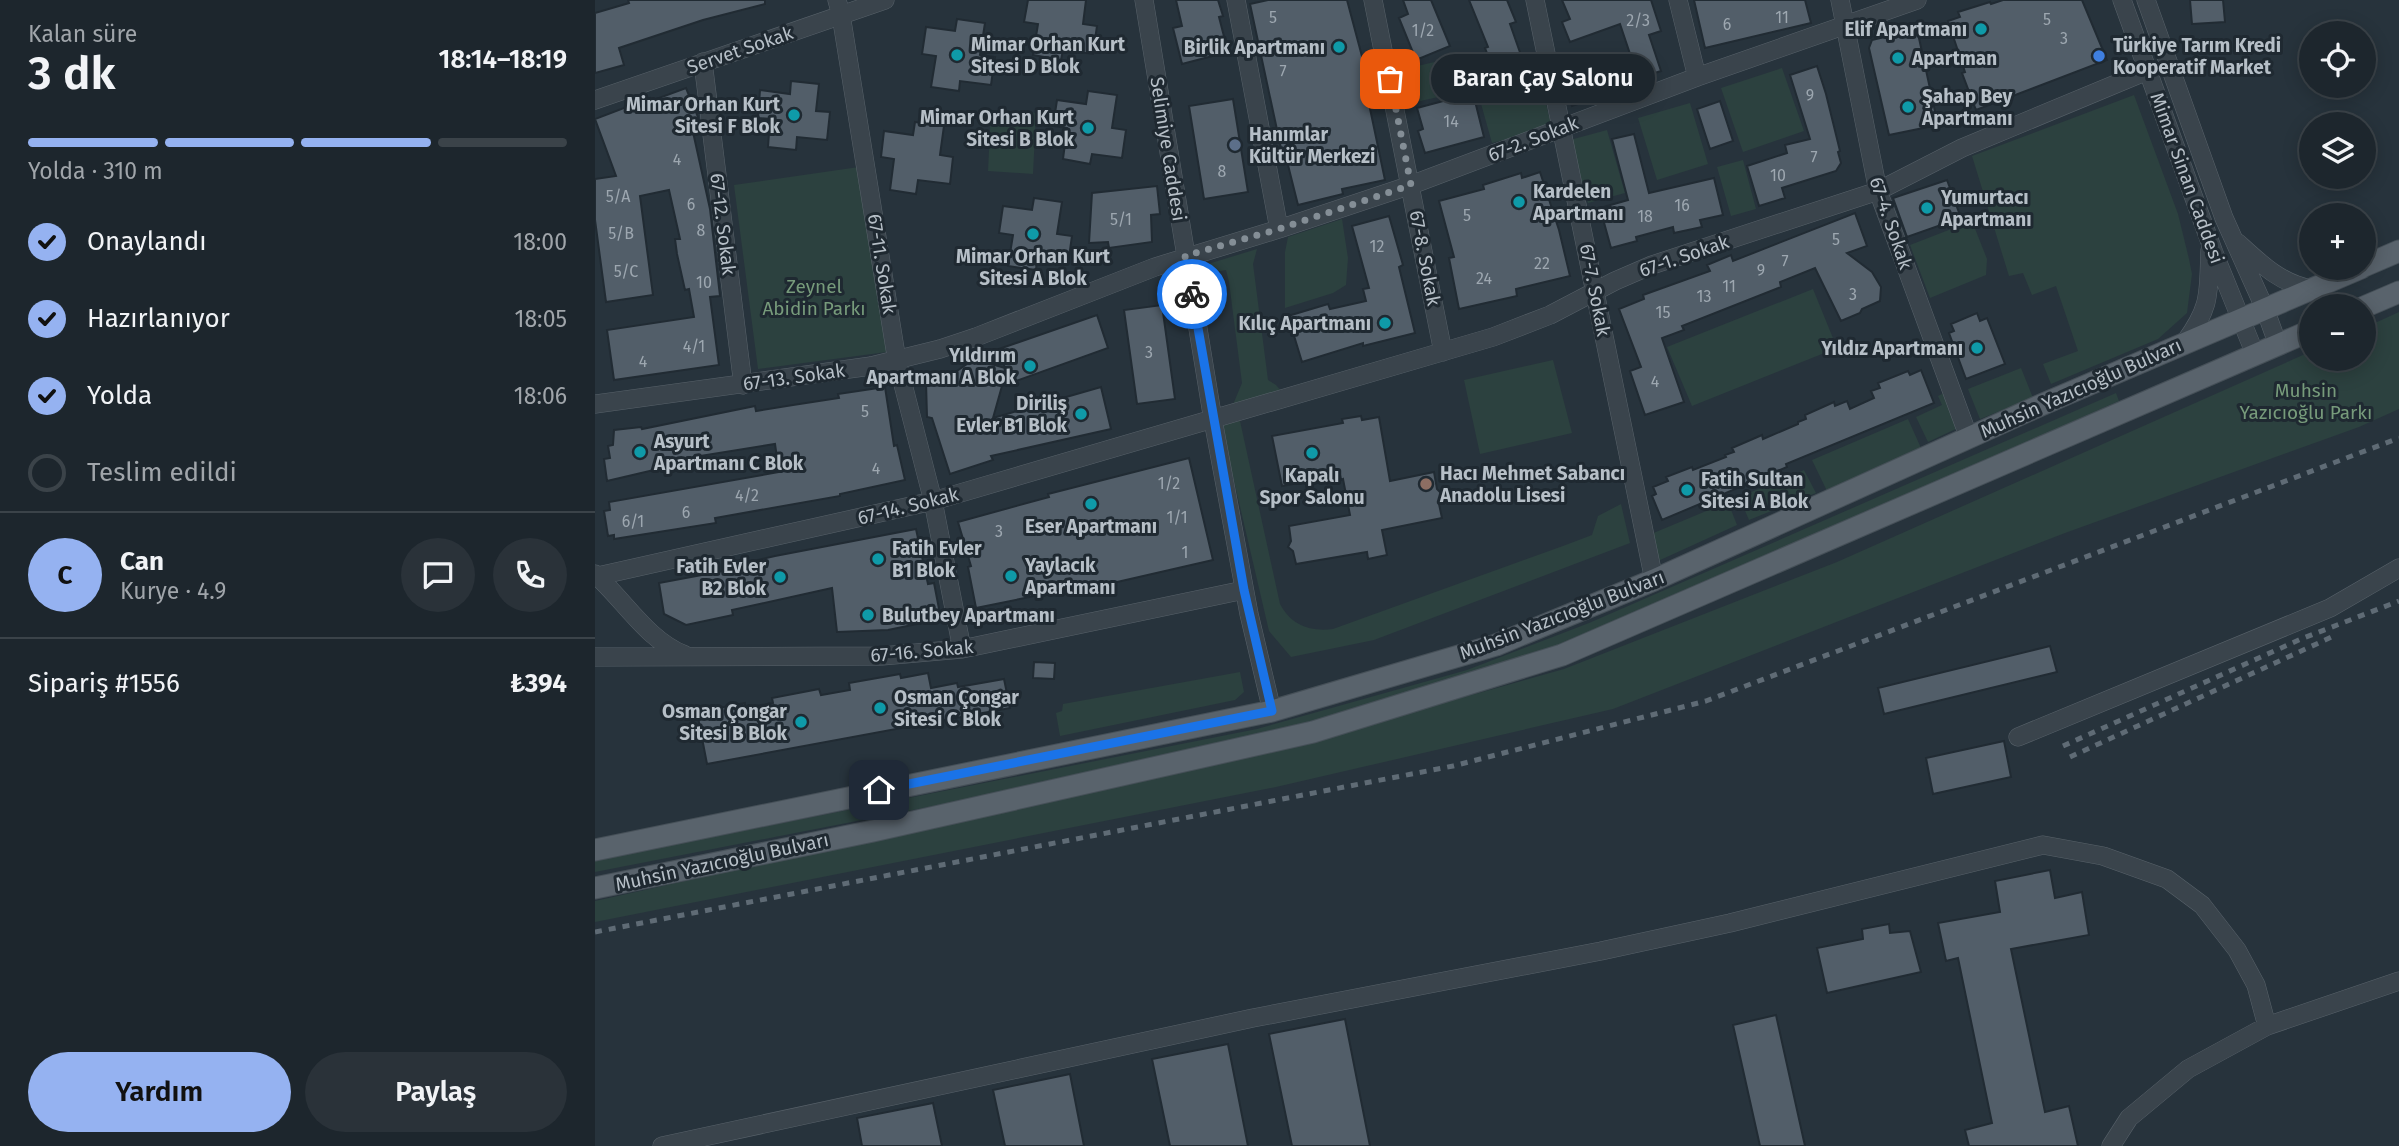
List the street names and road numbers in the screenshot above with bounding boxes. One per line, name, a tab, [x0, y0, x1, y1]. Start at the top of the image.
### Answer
street label: Servet Sokak	[684, 21, 796, 79]
street label: Selimiye Caddesi	[1145, 75, 1191, 223]
street label: Mimar Sinan Caddesi	[2145, 89, 2229, 267]
street label: 67-2. Sokak	[1485, 111, 1582, 167]
street label: 67-12. Sokak	[705, 172, 741, 277]
street label: 67-4. Sokak	[1864, 174, 1918, 272]
street label: 67-8. Sokak	[1404, 208, 1446, 308]
street label: 67-11. Sokak	[863, 212, 901, 316]
street label: 67-1. Sokak	[1636, 230, 1732, 282]
street label: 67-7. Sokak	[1575, 242, 1615, 338]
street label: Muhsin Yazıcıoğlu Bulvarı	[1977, 333, 2185, 443]
street label: 67-13. Sokak	[742, 358, 847, 396]
street label: 67-14. Sokak	[855, 482, 961, 530]
street label: Muhsin Yazıcıoğlu Bulvarı	[1456, 565, 1668, 665]
street label: 67-16. Sokak	[870, 635, 975, 667]
street label: Muhsin Yazıcıoğlu Bulvarı	[613, 828, 831, 896]

